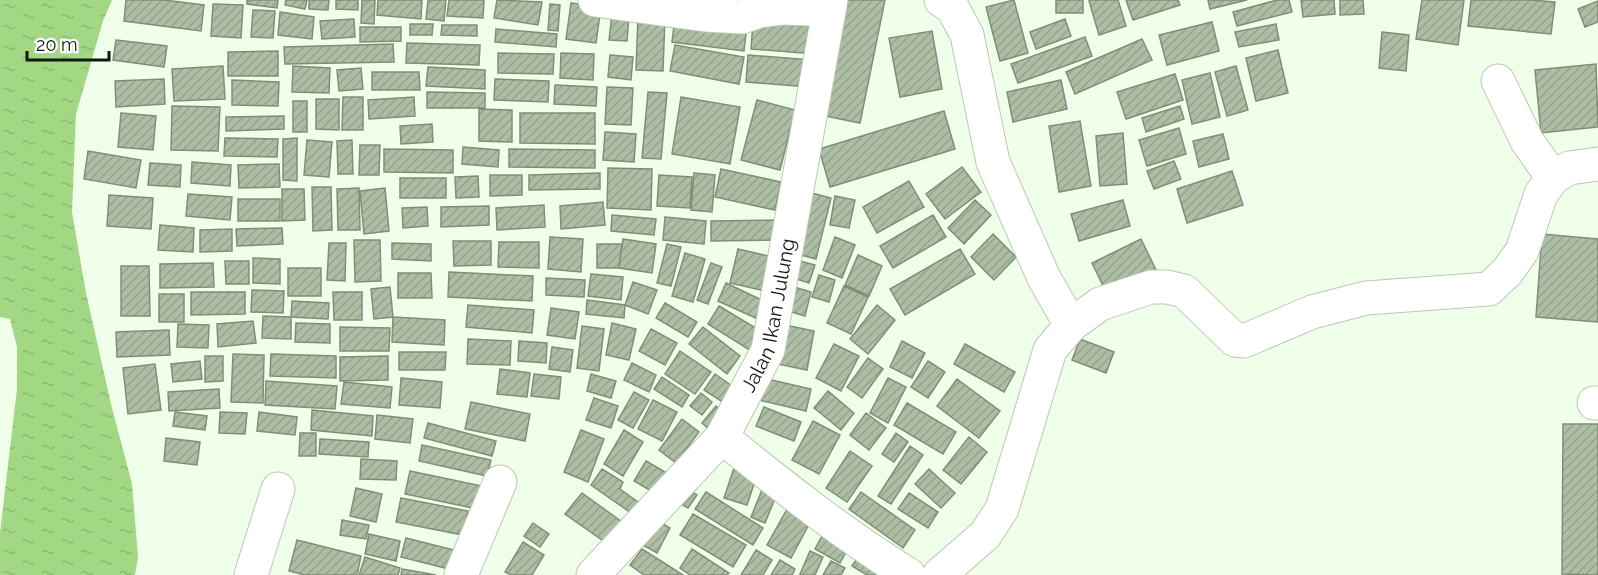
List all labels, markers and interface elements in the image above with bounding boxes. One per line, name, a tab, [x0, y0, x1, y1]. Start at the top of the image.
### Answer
scale bar	[27, 24, 110, 62]
text: 20 m	[36, 34, 78, 55]
street label: Jalan Ikan Julung	[736, 236, 800, 396]

